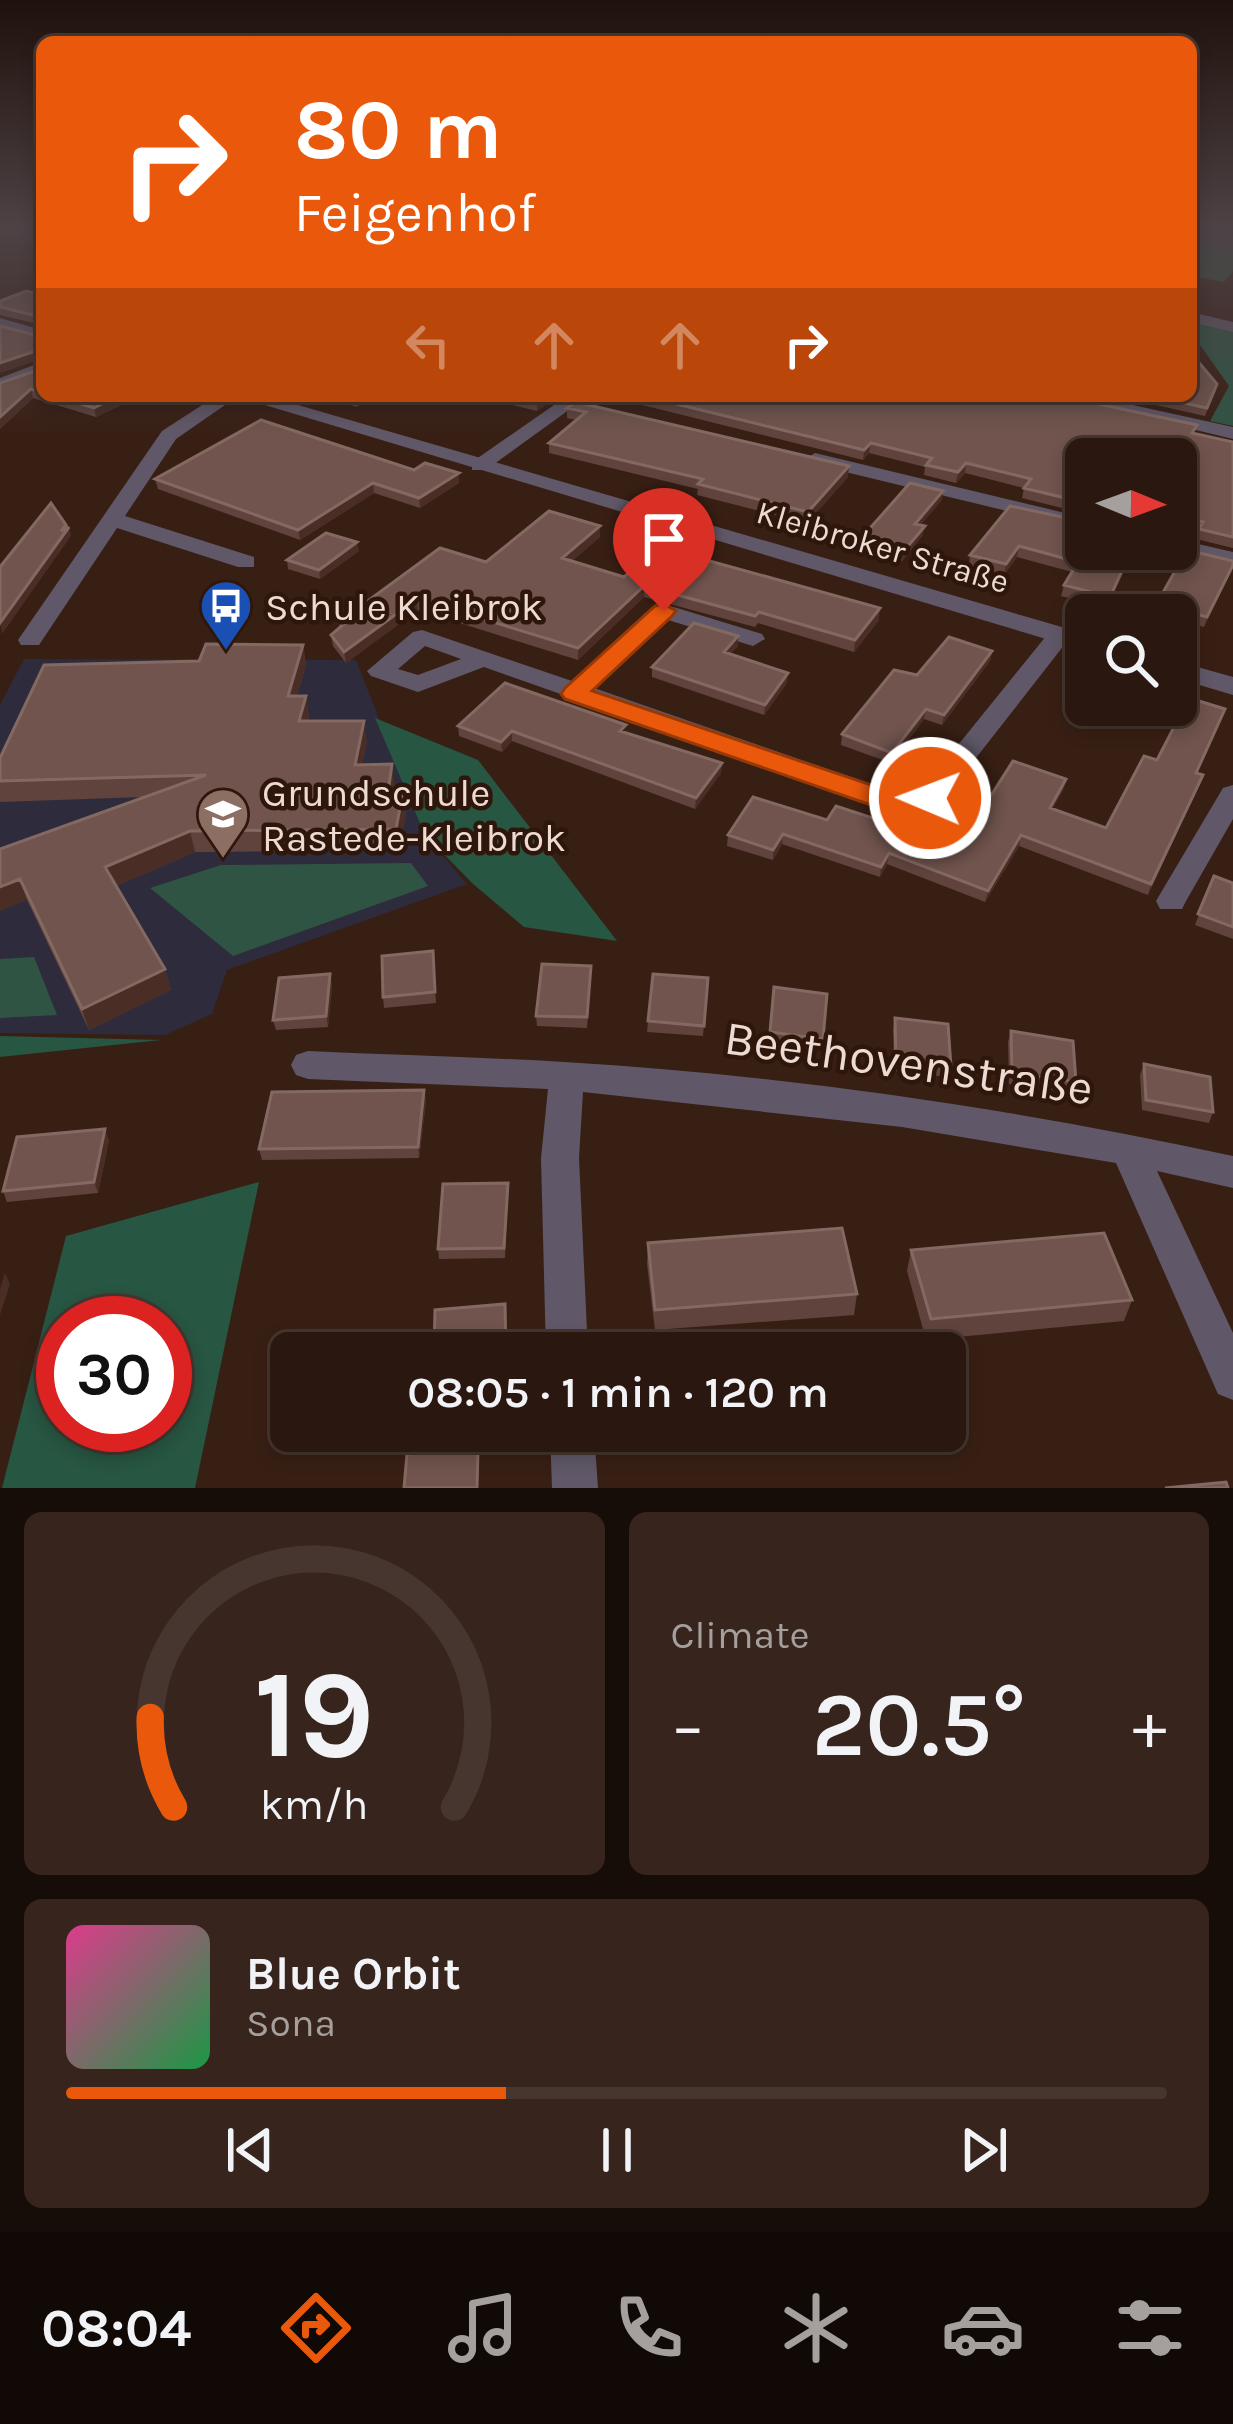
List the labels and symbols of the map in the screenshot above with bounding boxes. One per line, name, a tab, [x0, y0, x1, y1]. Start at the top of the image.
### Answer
north arrow	[1065, 438, 1197, 570]
pin	[613, 488, 715, 611]
street label: Kleibroker Straße	[752, 493, 1013, 601]
bus stop icon: Schule Kleibrok	[198, 578, 254, 652]
place label: Schule Kleibrok	[265, 584, 543, 630]
position arrow	[867, 735, 993, 861]
place label: Grundschule Rastede-Kleibrok	[262, 770, 566, 861]
school or university icon: Grundschule Rastede-Kleibrok	[195, 786, 251, 860]
street label: Beethovenstraße	[721, 1009, 1097, 1117]
speed limit sign: 30	[36, 1296, 192, 1452]

